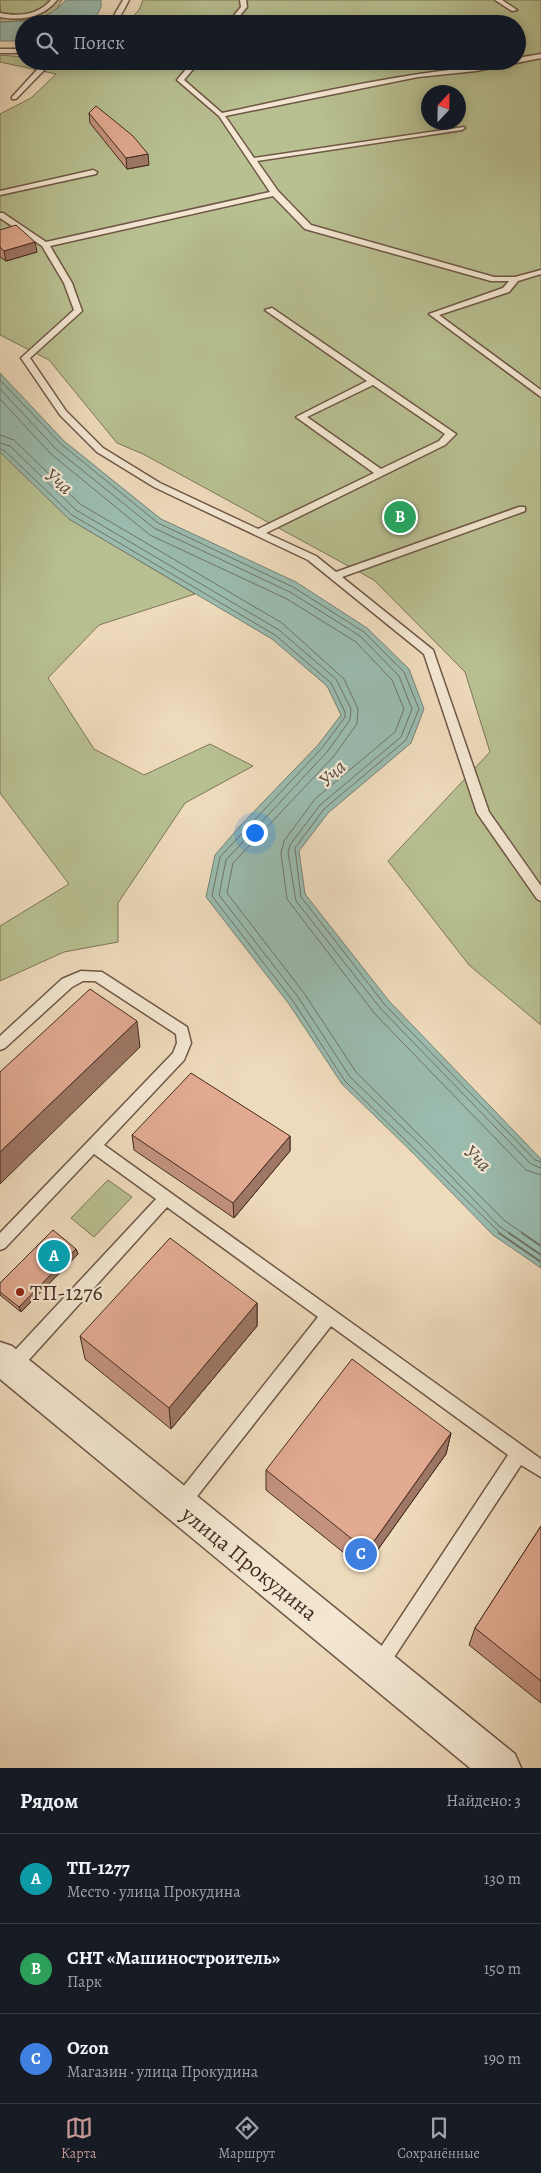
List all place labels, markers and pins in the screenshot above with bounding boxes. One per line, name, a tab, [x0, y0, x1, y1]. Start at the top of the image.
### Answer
pin: B	[384, 498, 416, 536]
pin: A	[38, 1237, 70, 1275]
place label: ТП-1276	[30, 1278, 103, 1308]
marker: ТП-1276	[14, 1286, 26, 1298]
pin: C	[345, 1535, 377, 1573]

